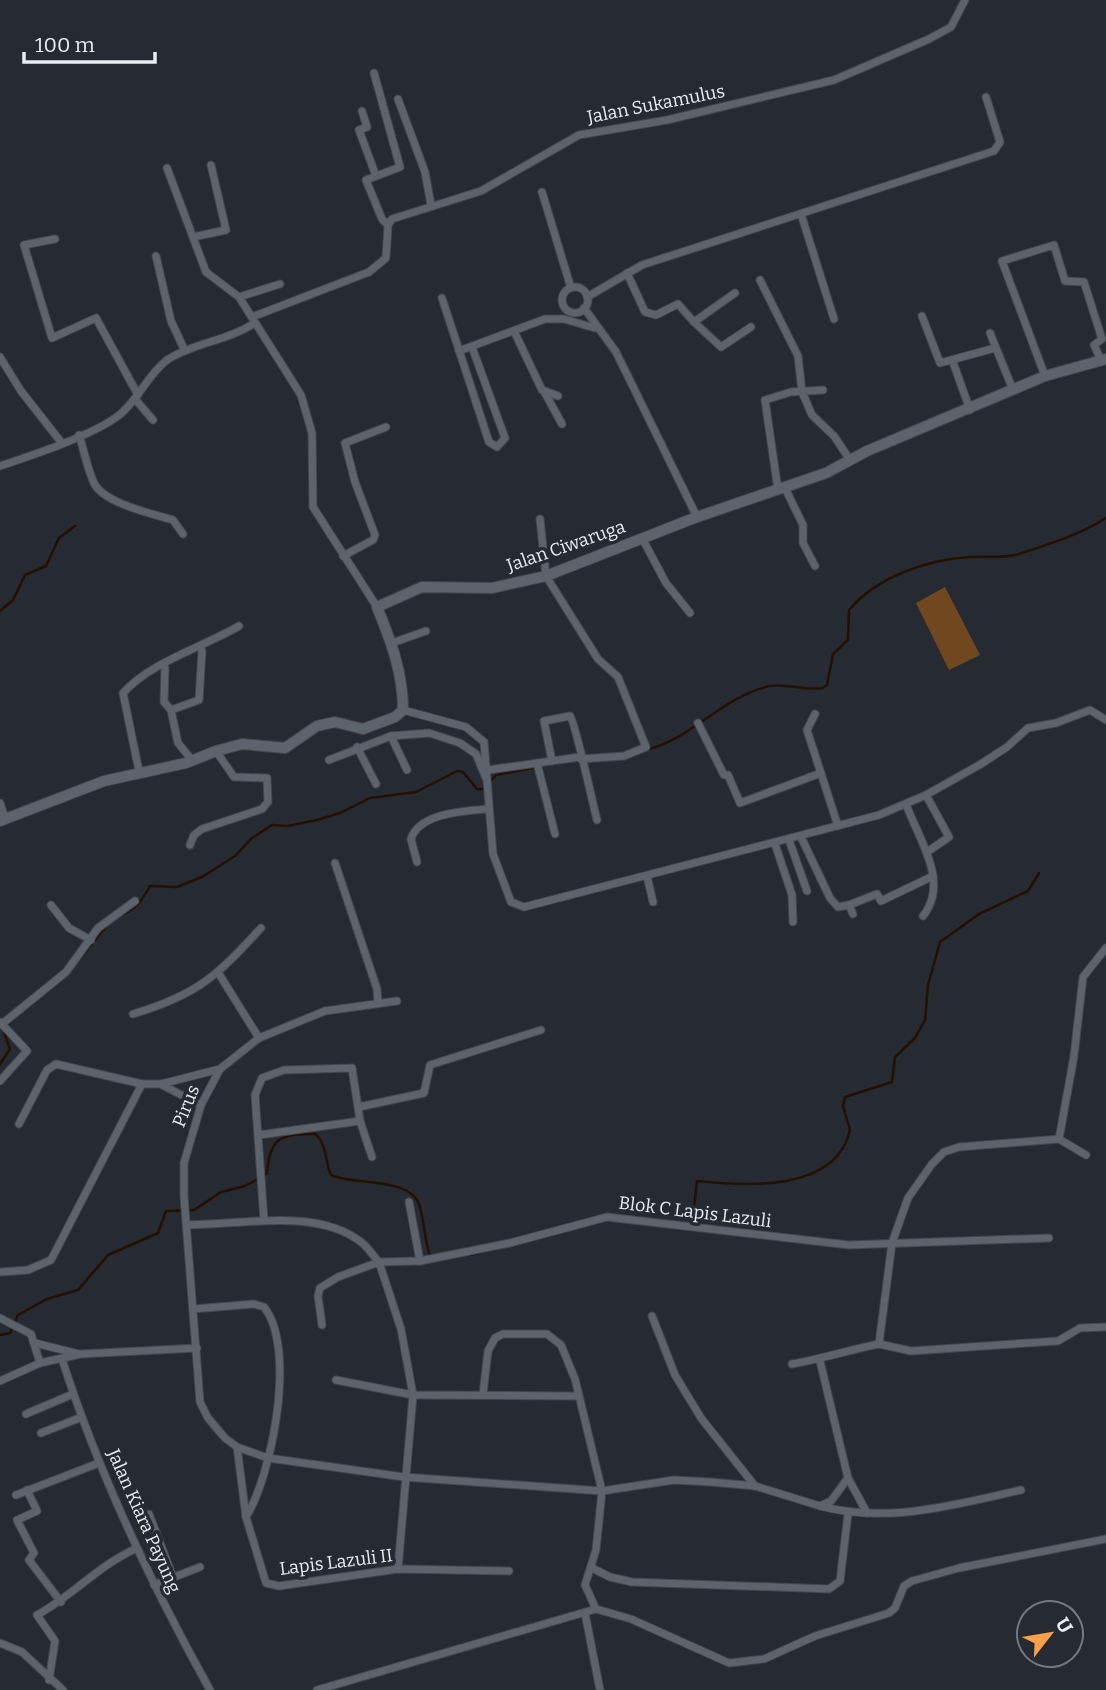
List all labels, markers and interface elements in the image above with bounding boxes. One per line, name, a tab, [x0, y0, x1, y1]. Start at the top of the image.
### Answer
scale bar	[24, 21, 156, 65]
text: 100 m	[35, 32, 95, 58]
street label: Jalan Sukamulus	[584, 80, 727, 128]
street label: Jalan Ciwaruga	[503, 515, 628, 577]
street label: Pirus	[168, 1082, 204, 1130]
street label: Blok C Lapis Lazuli	[617, 1192, 773, 1232]
street label: Jalan Kiara Payung	[102, 1445, 186, 1596]
street label: Lapis Lazuli II	[278, 1544, 394, 1580]
north arrow	[1015, 1599, 1085, 1669]
text: U	[1051, 1614, 1078, 1637]

